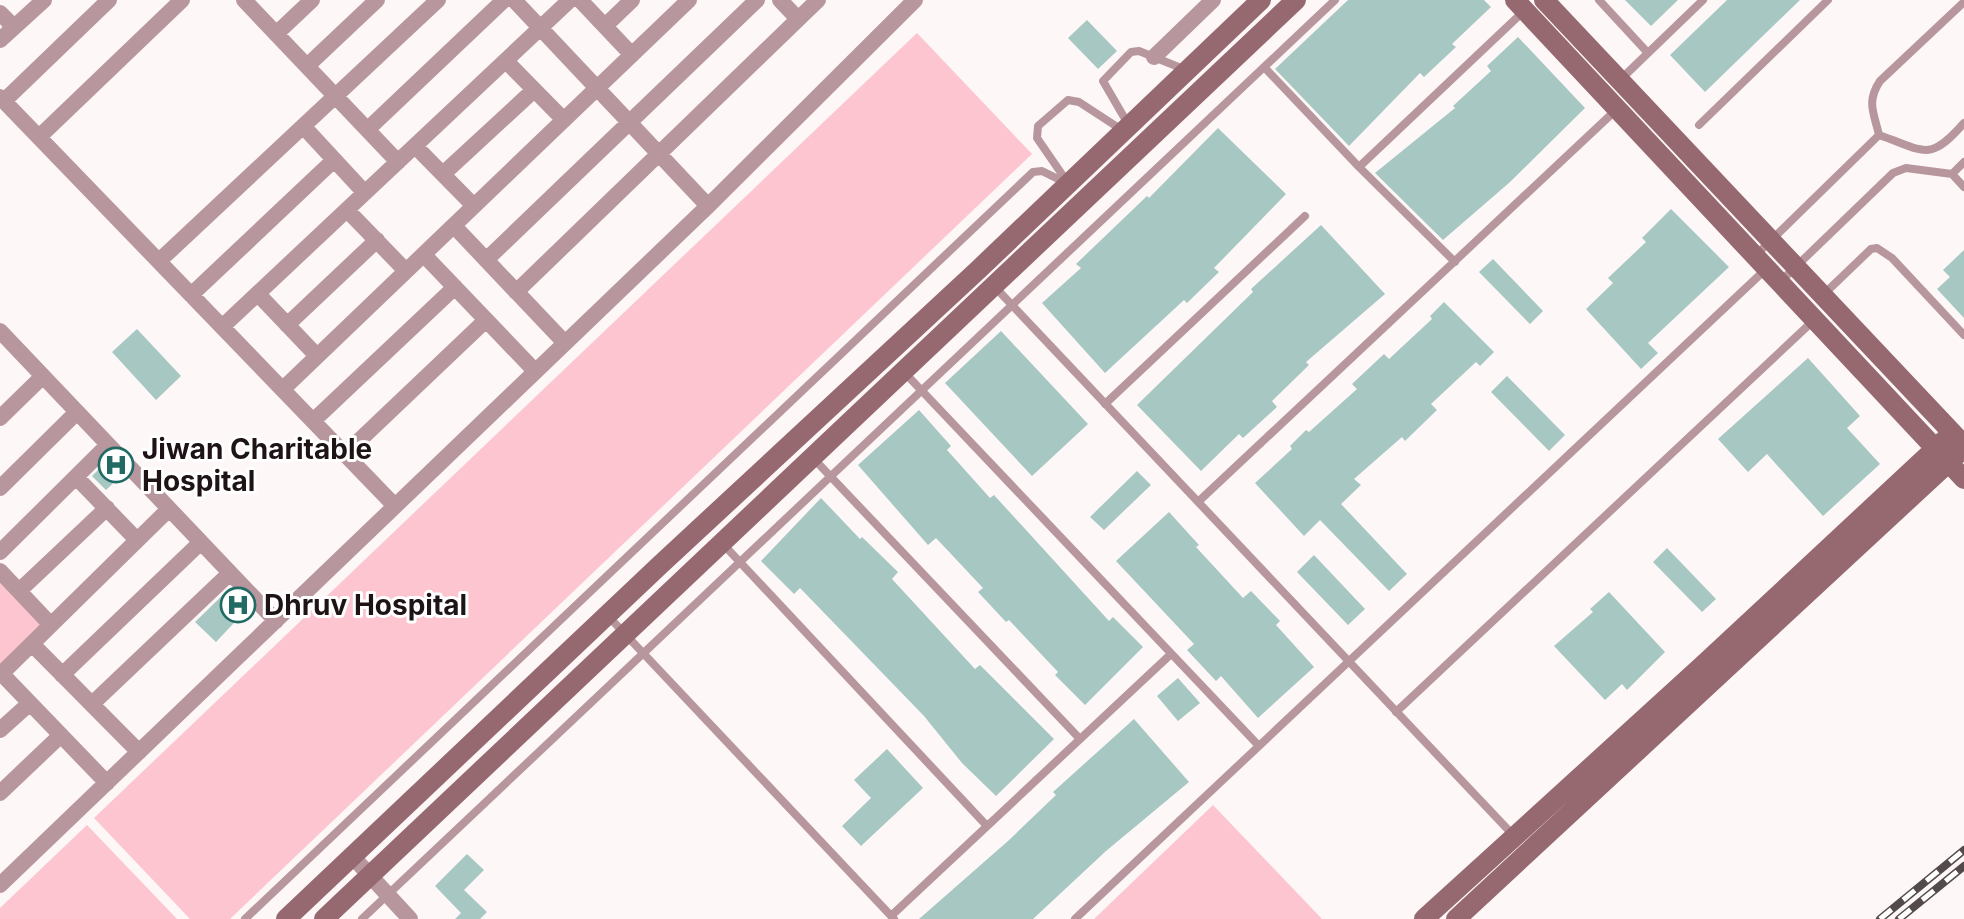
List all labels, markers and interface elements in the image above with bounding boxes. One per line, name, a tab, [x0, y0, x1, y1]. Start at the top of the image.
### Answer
place label: Jiwan Charitable Hospital	[142, 432, 372, 498]
hospital icon: Jiwan Charitable Hospital	[97, 446, 135, 484]
hospital icon: Dhruv Hospital	[219, 586, 257, 624]
place label: Dhruv Hospital	[264, 588, 467, 622]

